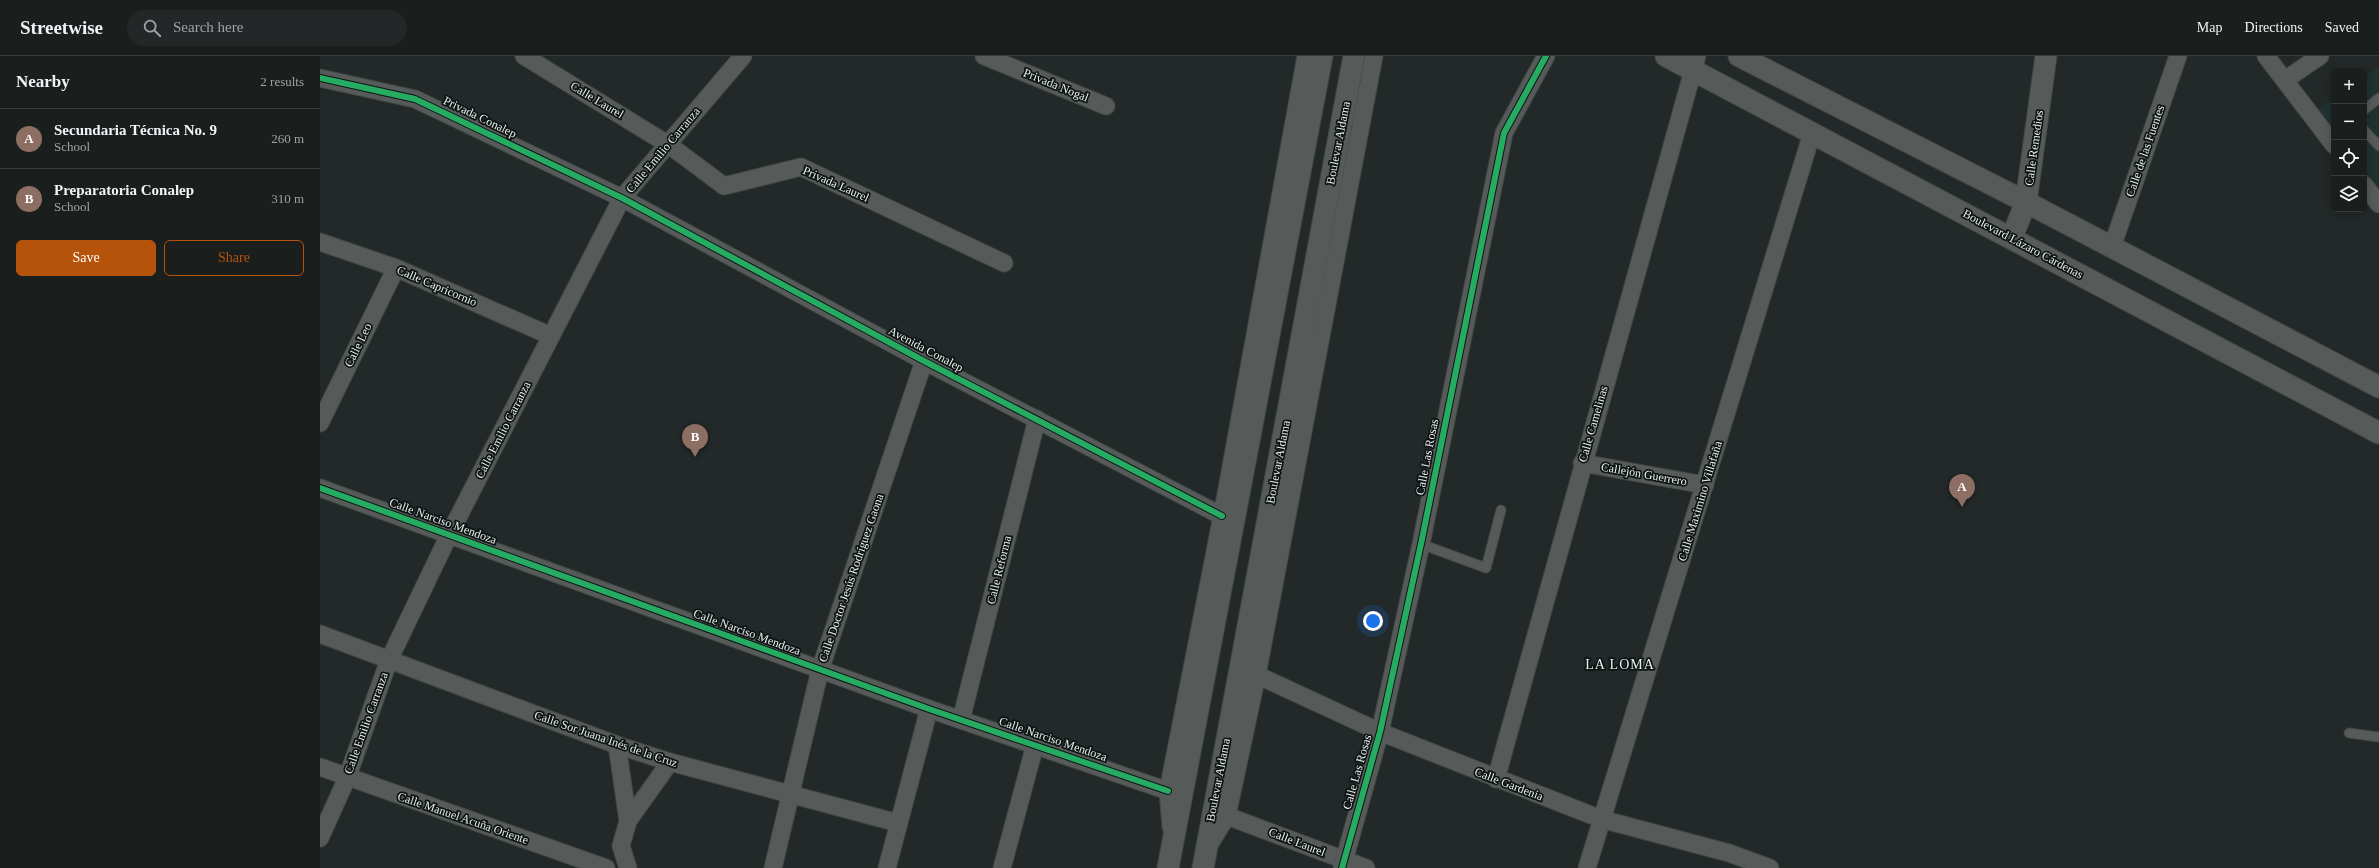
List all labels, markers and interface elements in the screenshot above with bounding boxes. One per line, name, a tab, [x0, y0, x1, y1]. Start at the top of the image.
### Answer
search box	[127, 10, 407, 46]
text: Streetwise	[20, 17, 103, 38]
icon: search	[141, 17, 163, 39]
text: Search here	[173, 19, 243, 35]
text: Map	[2197, 20, 2222, 35]
text: Directions	[2244, 20, 2303, 35]
text: Saved	[2325, 20, 2359, 35]
street label: Privada Nogal	[1021, 66, 1091, 105]
map controls	[2331, 68, 2367, 212]
button: +	[2331, 68, 2367, 104]
text: Nearby	[16, 72, 70, 91]
text: 2 results	[260, 74, 304, 89]
street label: Calle Laurel	[568, 79, 627, 122]
street label: Privada Conalep	[441, 93, 519, 141]
street label: Boulevar Aldama	[1323, 100, 1353, 186]
street label: Calle de las Fuentes	[2123, 103, 2167, 199]
street label: Calle Emilio Carranza	[623, 104, 703, 196]
button: −	[2331, 104, 2367, 140]
street label: Calle Remedios	[2022, 109, 2046, 187]
text: Secundaria Técnica No. 9	[54, 122, 217, 138]
text: A	[24, 131, 34, 146]
text: 260 m	[271, 131, 304, 146]
text: School	[54, 139, 90, 154]
button: locate	[2331, 140, 2367, 176]
street label: Privada Laurel	[801, 163, 872, 205]
button: layers	[2331, 176, 2367, 212]
text: Preparatoria Conalep	[54, 182, 194, 198]
text: B	[25, 191, 33, 206]
text: 310 m	[271, 191, 304, 206]
text: School	[54, 199, 90, 214]
street label: Boulevard Lázaro Cárdenas	[1961, 206, 2086, 282]
button: Save	[16, 240, 156, 276]
button: Share	[164, 240, 304, 276]
street label: Calle Capricornio	[395, 263, 479, 309]
street label: Calle Leo	[341, 321, 375, 369]
street label: Avenida Conalep	[886, 323, 966, 375]
street label: Calle Emilio Carranza	[472, 378, 534, 481]
street label: Calle Camelinas	[1575, 384, 1611, 464]
street label: Calle Las Rosas	[1413, 417, 1441, 496]
street label: Boulevar Aldama	[1263, 419, 1293, 505]
pin: B	[682, 424, 708, 457]
street label: Calle Maximino Villafaña	[1675, 439, 1725, 563]
street label: Callejón Guerrero	[1600, 460, 1688, 488]
pin: A	[1949, 474, 1975, 507]
street label: Calle Doctor Jesús Rodríguez Gaona	[816, 491, 887, 664]
street label: Calle Narciso Mendoza	[387, 495, 499, 547]
street label: Calle Reforma	[984, 534, 1014, 606]
street label: Calle Narciso Mendoza	[691, 606, 803, 658]
your location	[1363, 611, 1383, 631]
district label: LA LOMA	[1585, 657, 1655, 672]
street label: Calle Emilio Carranza	[341, 670, 391, 776]
street label: Calle Sor Juana Inés de la Cruz	[533, 708, 679, 770]
street label: Calle Narciso Mendoza	[997, 714, 1109, 764]
street label: Calle Las Rosas	[1340, 733, 1374, 811]
street label: Boulevar Aldama	[1203, 737, 1233, 823]
street label: Calle Gardenia	[1473, 765, 1546, 804]
street label: Calle Manuel Acuña Oriente	[396, 789, 530, 847]
street label: Calle Laurel	[1267, 825, 1328, 859]

